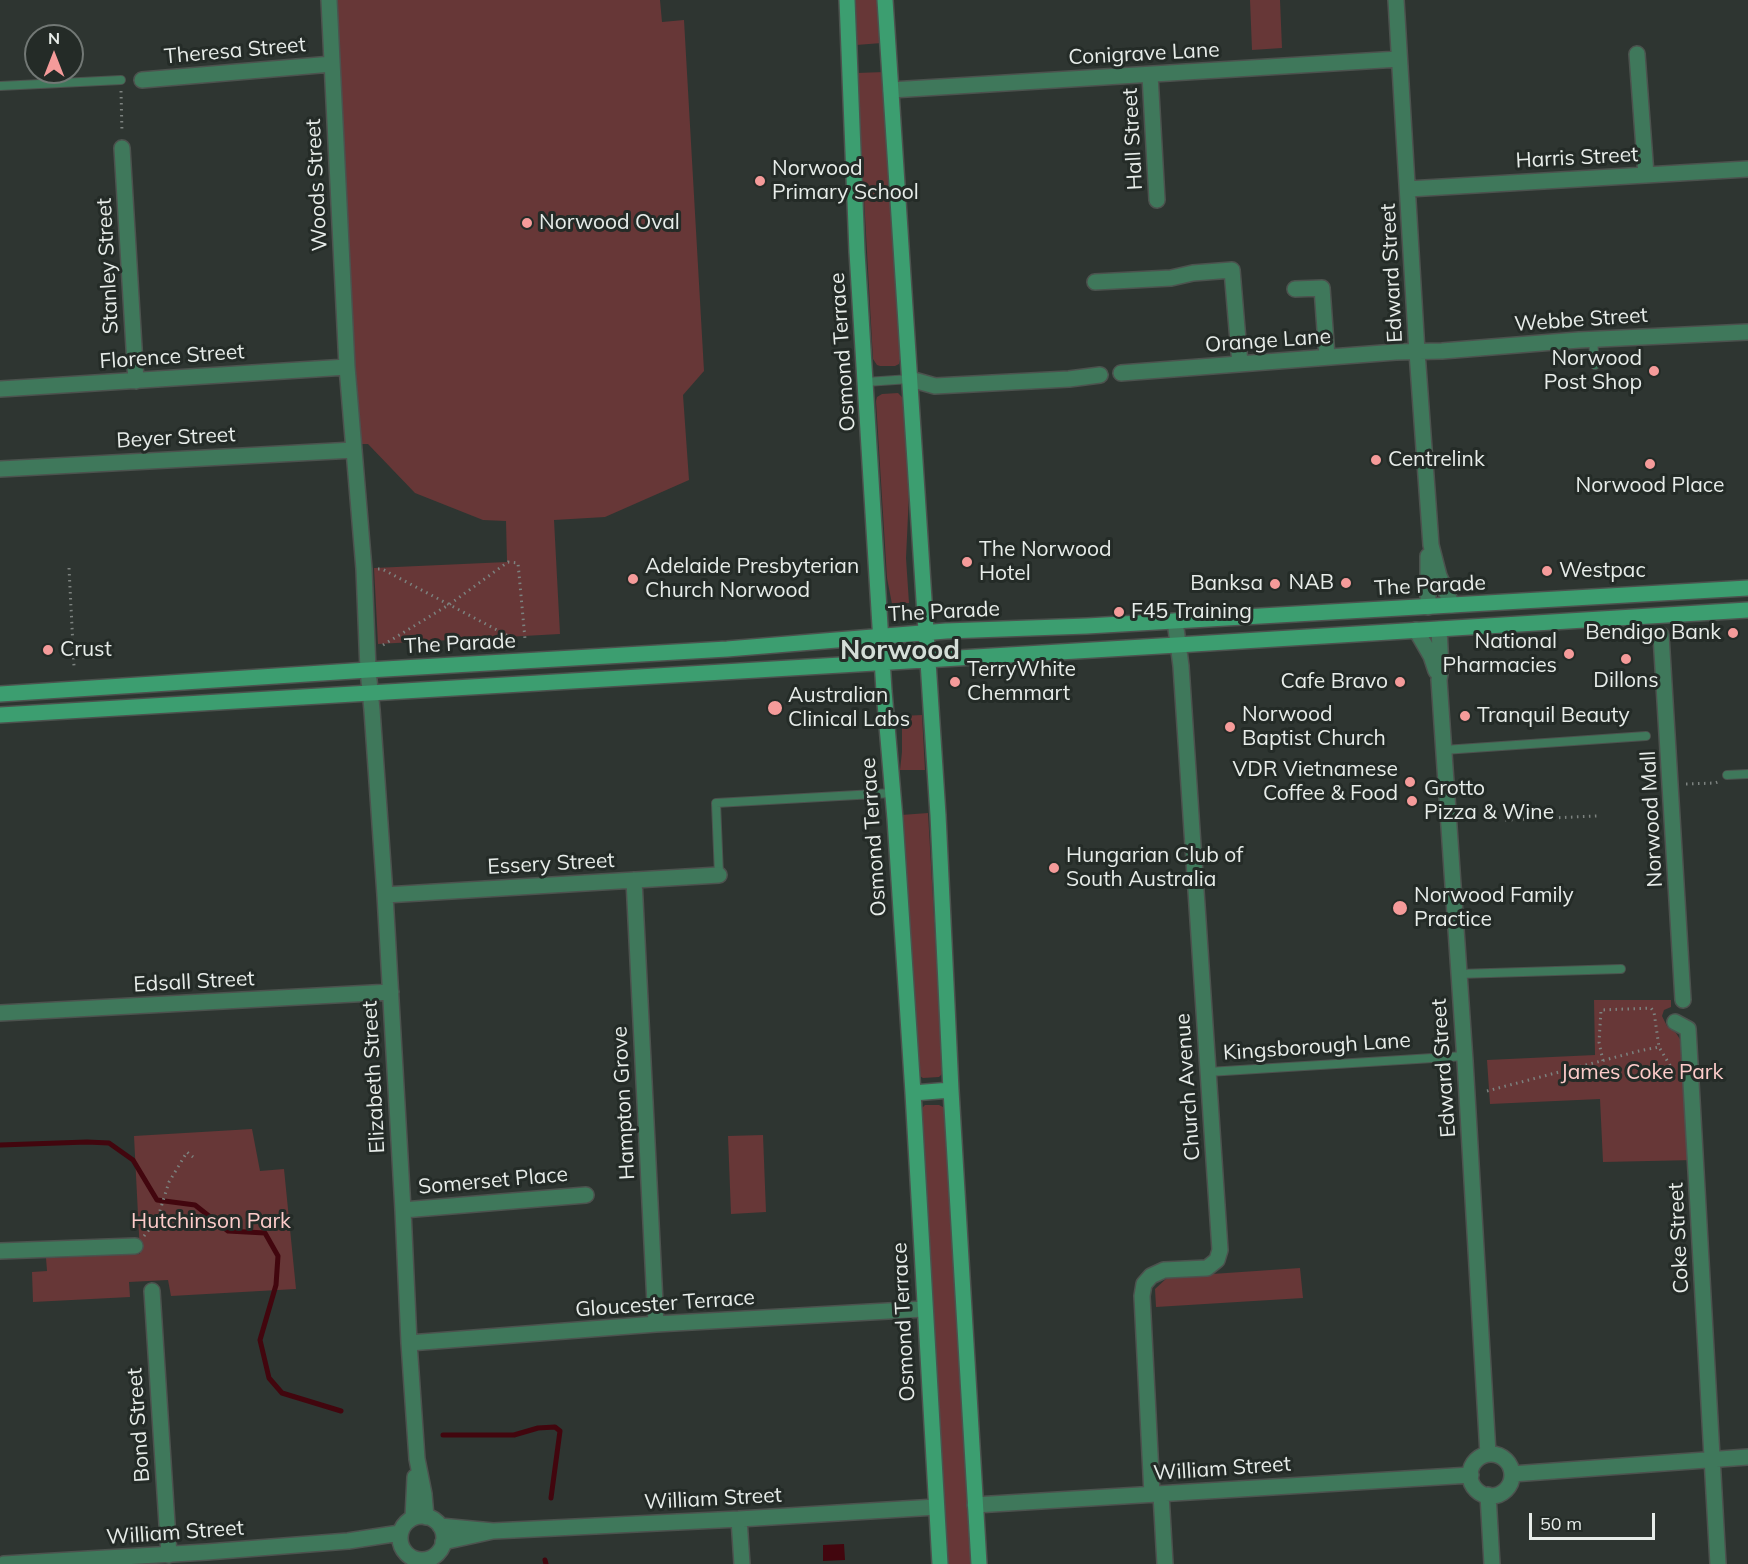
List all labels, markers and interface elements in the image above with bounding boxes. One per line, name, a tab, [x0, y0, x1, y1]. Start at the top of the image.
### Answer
north arrow	[24, 24, 84, 84]
text: N	[48, 28, 60, 48]
street label: Theresa Street	[163, 32, 307, 70]
street label: Conigrave Lane	[1068, 37, 1220, 71]
street label: Hall Street	[1118, 87, 1148, 191]
street label: Woods Street	[301, 118, 333, 252]
street label: Harris Street	[1515, 142, 1639, 174]
place label: Norwood Primary School	[772, 156, 919, 206]
marker: Norwood Primary School	[753, 174, 767, 188]
street label: Stanley Street	[92, 197, 124, 335]
street label: Edward Street	[1376, 203, 1408, 343]
place label: Norwood Oval	[539, 210, 680, 236]
marker: Norwood Oval	[520, 216, 534, 230]
street label: Osmond Terrace	[825, 272, 861, 432]
street label: Webbe Street	[1513, 303, 1649, 337]
street label: Orange Lane	[1204, 324, 1332, 358]
street label: Florence Street	[99, 339, 245, 375]
place label: Norwood Post Shop	[1544, 346, 1642, 396]
marker: Norwood Post Shop	[1647, 364, 1661, 378]
street label: Beyer Street	[116, 422, 236, 454]
place label: Centrelink	[1388, 447, 1485, 473]
marker: Centrelink	[1369, 453, 1383, 467]
marker: Norwood Place	[1643, 457, 1657, 471]
place label: Norwood Place	[1576, 473, 1724, 499]
place label: The Norwood Hotel	[979, 537, 1112, 587]
place label: Adelaide Presbyterian Church Norwood	[645, 554, 859, 604]
marker: The Norwood Hotel	[960, 555, 974, 569]
place label: Westpac	[1559, 558, 1646, 584]
marker: Westpac	[1540, 564, 1554, 578]
place label: NAB	[1289, 570, 1334, 596]
street label: The Parade	[1374, 570, 1486, 602]
place label: Banksa	[1190, 571, 1263, 597]
marker: Adelaide Presbyterian Church Norwood	[626, 572, 640, 586]
marker: NAB	[1339, 576, 1353, 590]
marker: Banksa	[1268, 577, 1282, 591]
street label: The Parade	[888, 596, 1000, 628]
place label: F45 Training	[1131, 599, 1252, 625]
marker: F45 Training	[1112, 605, 1126, 619]
place label: Bendigo Bank	[1585, 620, 1721, 646]
marker: Bendigo Bank	[1726, 626, 1740, 640]
street label: The Parade	[404, 628, 516, 660]
place label: National Pharmacies	[1443, 629, 1557, 679]
district label: Norwood	[840, 635, 960, 667]
place label: Crust	[60, 637, 112, 663]
marker: Crust	[41, 643, 55, 657]
marker: National Pharmacies	[1562, 647, 1576, 661]
marker: Dillons	[1619, 652, 1633, 666]
place label: TerryWhite Chemmart	[967, 657, 1076, 707]
place label: Dillons	[1593, 668, 1659, 694]
place label: Cafe Bravo	[1280, 669, 1388, 695]
marker: TerryWhite Chemmart	[948, 675, 962, 689]
marker: Cafe Bravo	[1393, 675, 1407, 689]
place label: Australian Clinical Labs	[788, 683, 910, 733]
marker: Australian Clinical Labs	[766, 699, 784, 717]
place label: Norwood Baptist Church	[1242, 702, 1386, 752]
place label: Tranquil Beauty	[1477, 703, 1630, 729]
marker: Tranquil Beauty	[1458, 709, 1472, 723]
marker: Norwood Baptist Church	[1223, 720, 1237, 734]
street label: Norwood Mall	[1636, 750, 1668, 888]
street label: Osmond Terrace	[856, 757, 892, 917]
place label: VDR Vietnamese Coffee & Food	[1233, 757, 1398, 807]
marker: VDR Vietnamese Coffee & Food	[1403, 775, 1417, 789]
place label: Grotto Pizza & Wine	[1424, 776, 1554, 826]
marker: Grotto Pizza & Wine	[1405, 794, 1419, 808]
place label: Hungarian Club of South Australia	[1066, 843, 1243, 893]
street label: Essery Street	[487, 848, 615, 880]
marker: Hungarian Club of South Australia	[1047, 861, 1061, 875]
place label: Norwood Family Practice	[1414, 883, 1574, 933]
marker: Norwood Family Practice	[1391, 899, 1409, 917]
street label: Edsall Street	[133, 966, 255, 998]
street label: Edward Street	[1427, 998, 1461, 1138]
street label: Elizabeth Street	[357, 1000, 391, 1154]
street label: Church Avenue	[1170, 1012, 1206, 1162]
street label: Hampton Grove	[607, 1026, 641, 1180]
street label: Kingsborough Lane	[1222, 1028, 1412, 1066]
park label: James Coke Park	[1561, 1060, 1723, 1086]
street label: Somerset Place	[417, 1162, 569, 1200]
street label: Coke Street	[1664, 1182, 1694, 1294]
park label: Hutchinson Park	[131, 1209, 291, 1235]
street label: Osmond Terrace	[887, 1242, 921, 1402]
street label: Gloucester Terrace	[574, 1285, 756, 1323]
street label: Bond Street	[122, 1367, 156, 1483]
street label: William Street	[1152, 1452, 1292, 1486]
street label: William Street	[643, 1483, 783, 1515]
scale bar	[1532, 1501, 1658, 1539]
text: 50 m	[1540, 1512, 1582, 1535]
street label: William Street	[105, 1516, 245, 1550]

